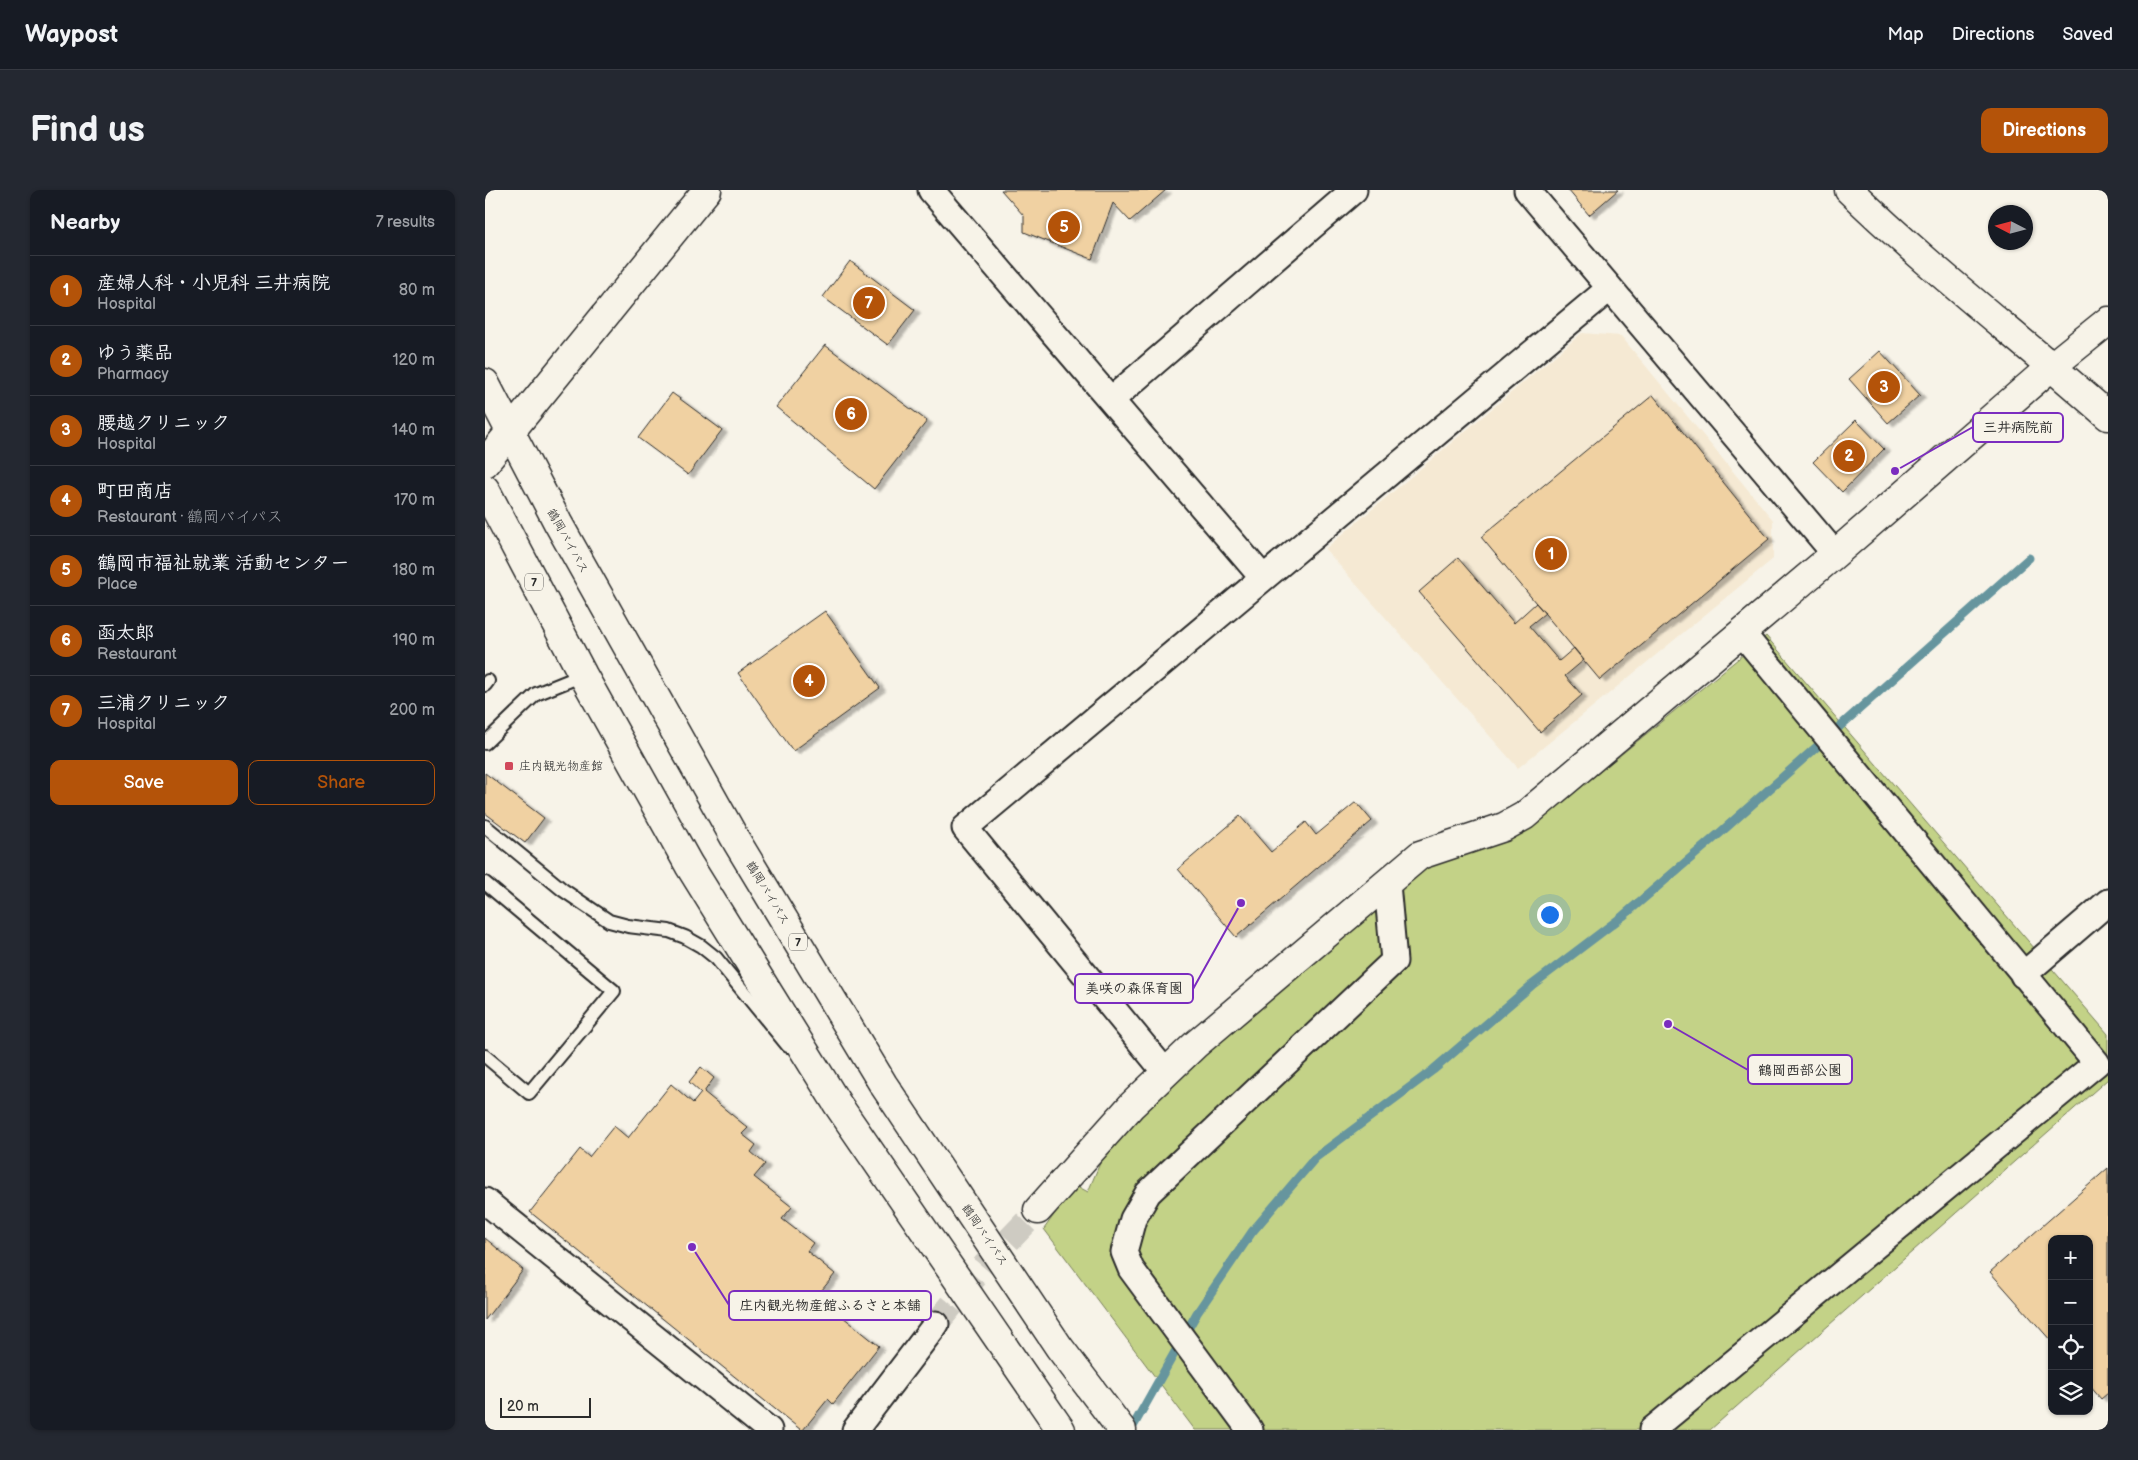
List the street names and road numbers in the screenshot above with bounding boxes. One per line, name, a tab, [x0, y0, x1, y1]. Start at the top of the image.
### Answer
street label: 鶴岡バイパス	[544, 506, 592, 576]
road number: 7	[525, 574, 543, 591]
street label: 鶴岡バイパス	[743, 859, 792, 928]
road number: 7	[789, 934, 807, 950]
street label: 鶴岡バイパス	[958, 1201, 1011, 1269]

